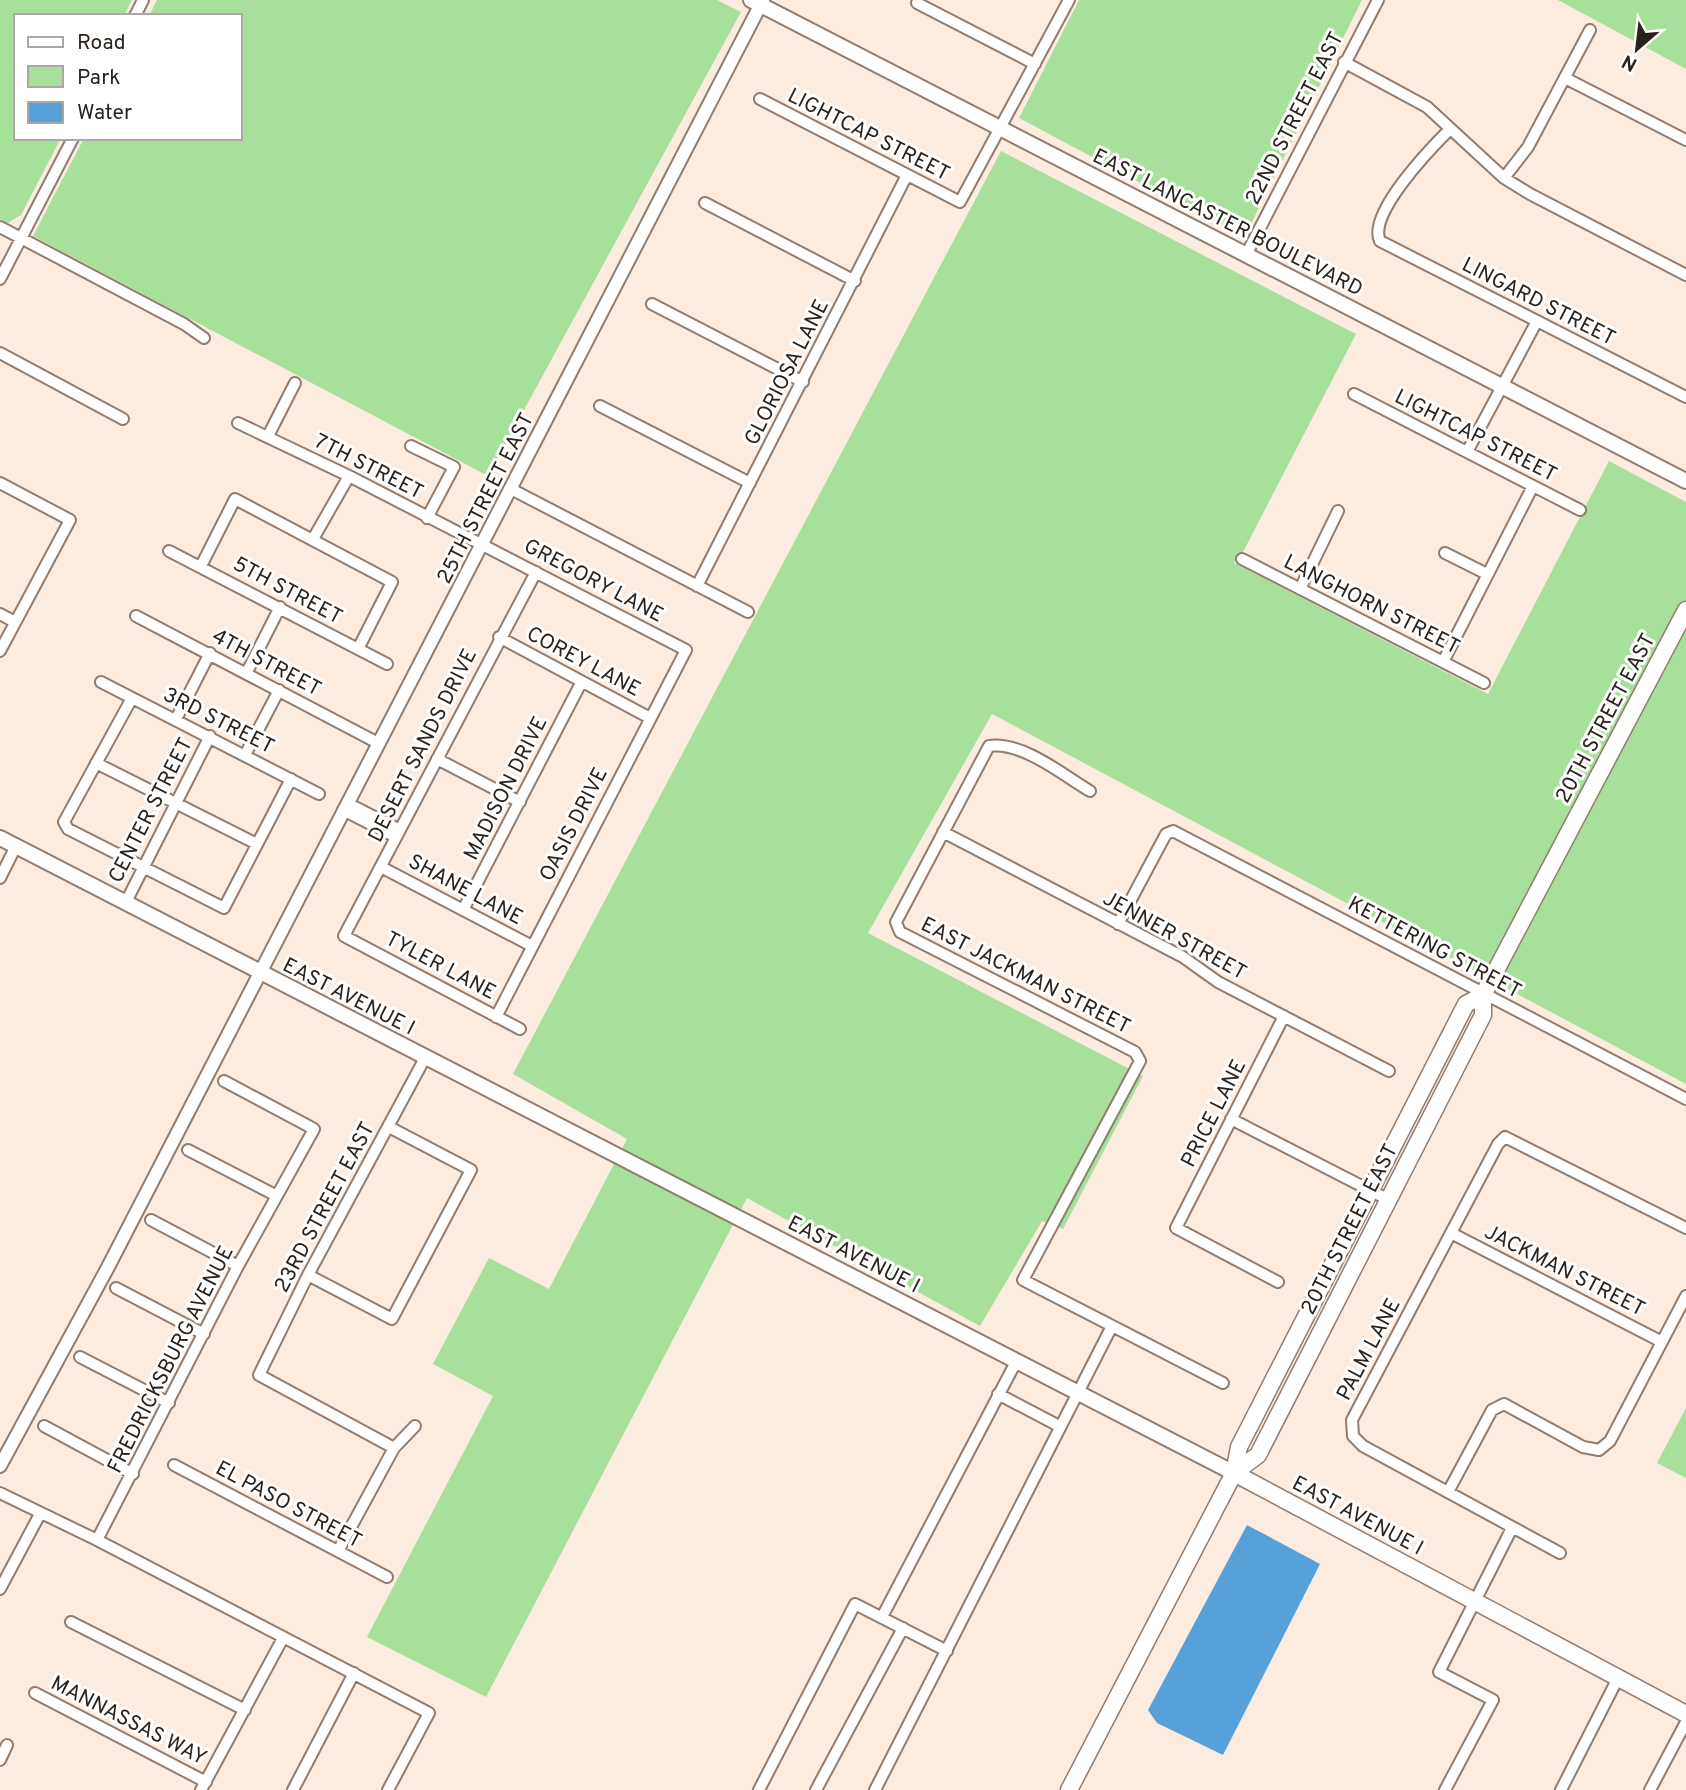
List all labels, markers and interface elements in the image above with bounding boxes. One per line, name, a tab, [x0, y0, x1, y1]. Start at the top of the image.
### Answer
legend	[14, 14, 242, 140]
north arrow	[1602, 14, 1672, 84]
street label: 22ND STREET EAST	[1240, 28, 1351, 210]
text: Road	[77, 30, 126, 57]
text: N	[1618, 48, 1642, 76]
text: Park	[77, 65, 120, 92]
street label: LIGHTCAP STREET	[783, 83, 954, 188]
text: Water	[77, 100, 132, 127]
street label: EAST LANCASTER BOULEVARD	[1088, 143, 1367, 303]
street label: LINGARD STREET	[1457, 252, 1620, 353]
street label: GLORIOSA LANE	[739, 295, 836, 450]
street label: LIGHTCAP STREET	[1390, 384, 1561, 489]
street label: 25TH STREET EAST	[432, 409, 541, 589]
street label: 7TH STREET	[309, 428, 427, 506]
street label: GREGORY LANE	[519, 533, 668, 630]
street label: LANGHORN STREET	[1279, 549, 1464, 662]
street label: 5TH STREET	[228, 551, 347, 631]
street label: COREY LANE	[522, 621, 645, 704]
street label: 4TH STREET	[207, 623, 326, 703]
street label: 20TH STREET EAST	[1550, 629, 1662, 808]
street label: DESERT SANDS DRIVE	[363, 644, 484, 847]
street label: 3RD STREET	[158, 682, 278, 761]
street label: MADISON DRIVE	[458, 712, 554, 865]
street label: CENTER STREET	[103, 733, 200, 888]
street label: OASIS DRIVE	[534, 763, 615, 886]
street label: SHANE LANE	[403, 849, 527, 932]
street label: JENNER STREET	[1098, 886, 1251, 987]
street label: KETTERING STREET	[1343, 891, 1526, 1006]
street label: EAST JACKMAN STREET	[916, 912, 1135, 1041]
street label: TYLER LANE	[380, 926, 500, 1007]
street label: EAST AVENUE I	[278, 952, 419, 1042]
street label: PRICE LANE	[1176, 1055, 1253, 1172]
street label: 23RD STREET EAST	[269, 1118, 382, 1298]
street label: 20TH STREET EAST	[1296, 1140, 1405, 1320]
street label: EAST AVENUE I	[783, 1210, 924, 1300]
street label: JACKMAN STREET	[1479, 1219, 1649, 1324]
street label: FREDRICKSBURG AVENUE	[102, 1241, 241, 1478]
street label: PALM LANE	[1331, 1294, 1407, 1405]
street label: EL PASO STREET	[210, 1455, 366, 1555]
street label: EAST AVENUE I	[1287, 1470, 1428, 1562]
street label: MANNASSAS WAY	[46, 1670, 211, 1772]

